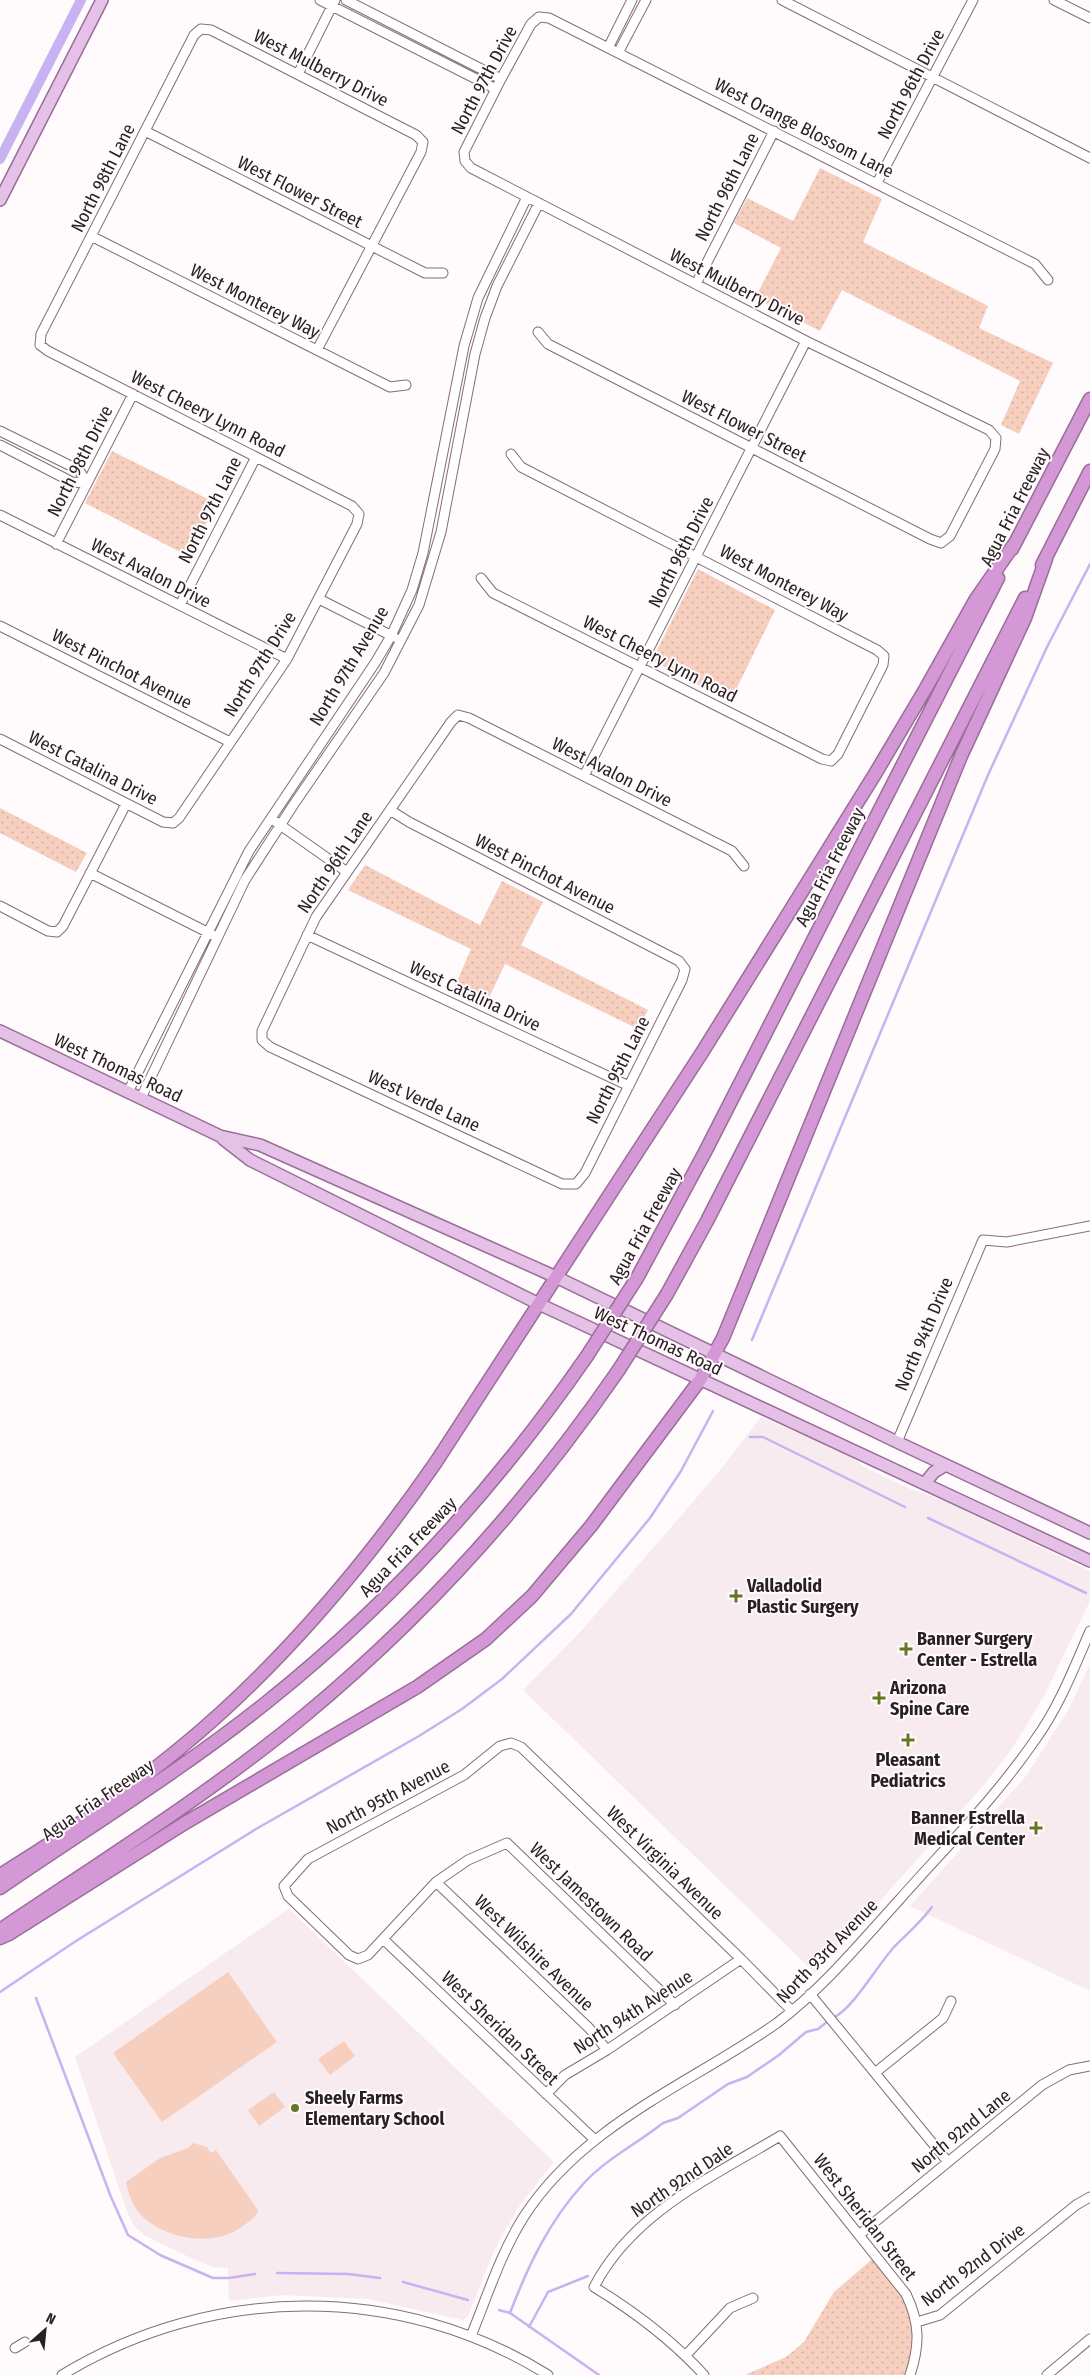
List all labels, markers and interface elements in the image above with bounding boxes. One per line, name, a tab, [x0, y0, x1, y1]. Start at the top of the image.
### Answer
street label: North 97th Drive	[446, 22, 522, 138]
street label: West Mulberry Drive	[250, 25, 392, 112]
street label: North 96th Drive	[873, 25, 949, 143]
street label: West Orange Blossom Lane	[711, 73, 897, 183]
street label: North 98th Lane	[66, 120, 140, 236]
street label: North 96th Lane	[690, 129, 764, 245]
street label: West Flower Street	[234, 151, 366, 233]
street label: West Mulberry Drive	[666, 244, 808, 331]
street label: West Monterey Way	[186, 259, 324, 343]
street label: West Cheery Lynn Road	[127, 366, 289, 462]
street label: West Flower Street	[678, 385, 810, 467]
street label: North 98th Drive	[43, 402, 117, 520]
street label: Agua Fria Freeway	[976, 444, 1054, 570]
street label: North 97th Lane	[174, 453, 246, 567]
street label: North 96th Drive	[644, 493, 718, 611]
street label: West Avalon Drive	[87, 533, 215, 613]
street label: West Monterey Way	[716, 540, 852, 626]
street label: North 97th Avenue	[305, 602, 393, 730]
street label: North 97th Drive	[219, 607, 301, 721]
street label: West Cheery Lynn Road	[579, 611, 741, 707]
street label: West Pinchot Avenue	[48, 624, 196, 714]
street label: West Catalina Drive	[25, 726, 161, 810]
street label: West Avalon Drive	[548, 732, 676, 812]
street label: Agua Fria Freeway	[791, 804, 869, 930]
street label: North 96th Lane	[293, 807, 377, 917]
street label: West Pinchot Avenue	[471, 829, 619, 919]
street label: West Catalina Drive	[406, 956, 544, 1036]
street label: North 95th Lane	[581, 1012, 655, 1127]
street label: West Thomas Road	[50, 1029, 186, 1107]
street label: West Verde Lane	[364, 1065, 484, 1137]
street label: Agua Fria Freeway	[604, 1164, 686, 1288]
street label: North 94th Drive	[890, 1274, 958, 1394]
street label: West Thomas Road	[590, 1302, 726, 1380]
street label: Agua Fria Freeway	[355, 1492, 461, 1602]
place label: Valladolid Plastic Surgery	[746, 1575, 859, 1618]
marker: Valladolid Plastic Surgery	[729, 1589, 743, 1603]
place label: Banner Surgery Center - Estrella	[917, 1628, 1037, 1671]
marker: Banner Surgery Center - Estrella	[899, 1642, 913, 1656]
place label: Arizona Spine Care	[889, 1677, 970, 1720]
marker: Arizona Spine Care	[872, 1691, 886, 1705]
marker: Pleasant Pediatrics	[901, 1733, 915, 1747]
place label: Pleasant Pediatrics	[870, 1749, 946, 1792]
street label: Agua Fria Freeway	[38, 1754, 158, 1846]
street label: North 95th Avenue	[322, 1755, 454, 1839]
street label: West Virginia Avenue	[602, 1802, 728, 1924]
place label: Banner Estrella Medical Center	[911, 1807, 1025, 1850]
marker: Banner Estrella Medical Center	[1029, 1821, 1043, 1835]
street label: West Jamestown Road	[525, 1838, 657, 1966]
street label: West Wilshire Avenue	[470, 1890, 598, 2016]
street label: North 93rd Avenue	[772, 1894, 882, 2008]
street label: North 94th Avenue	[569, 1965, 697, 2059]
street label: West Sheridan Street	[437, 1966, 563, 2090]
street label: North 92nd Lane	[907, 2084, 1015, 2178]
place label: Sheely Farms Elementary School	[305, 2087, 444, 2130]
marker: Sheely Farms Elementary School	[289, 2102, 301, 2114]
street label: North 92nd Dale	[627, 2138, 737, 2222]
street label: West Sheridan Street	[809, 2149, 921, 2285]
street label: North 92nd Drive	[917, 2219, 1029, 2311]
north arrow	[20, 2305, 70, 2355]
text: N	[43, 2309, 58, 2328]

